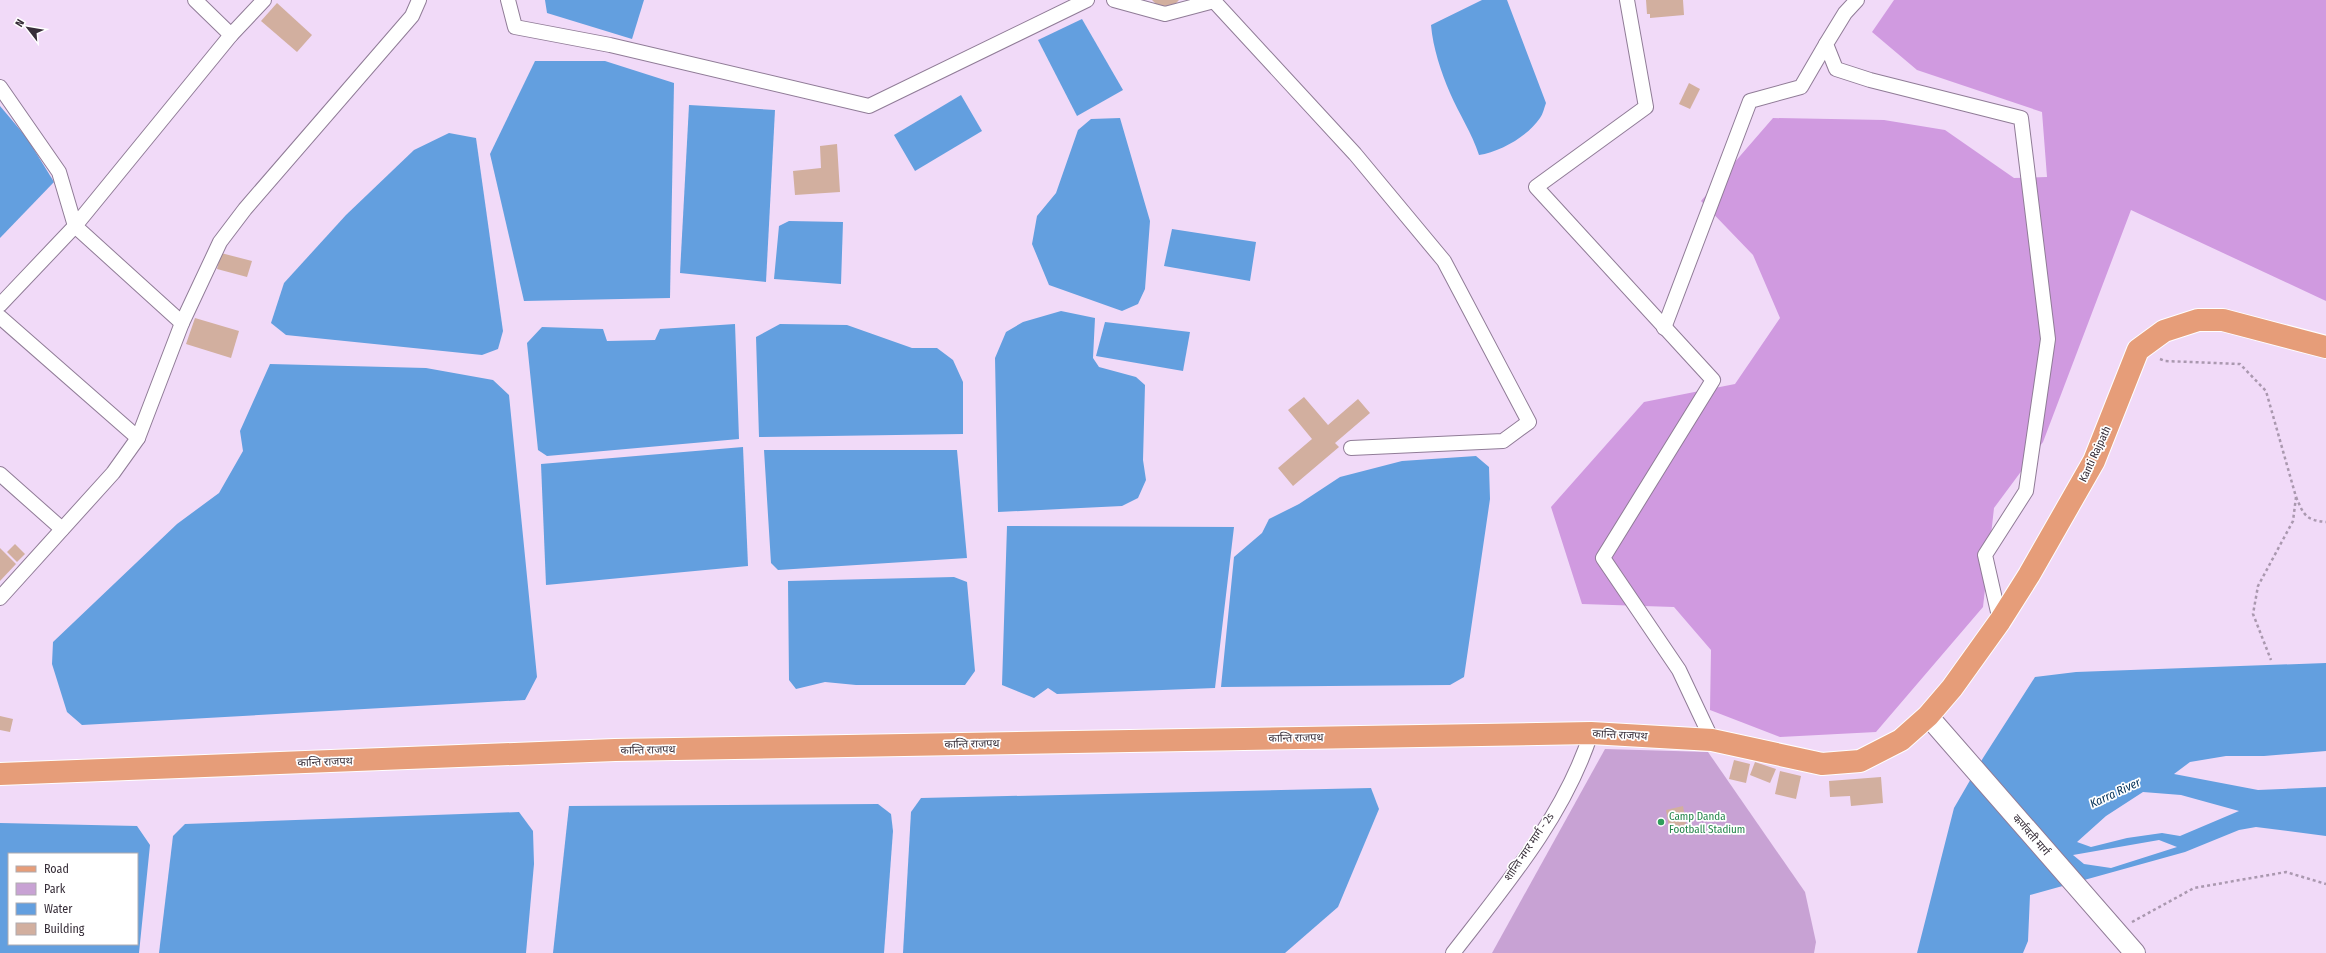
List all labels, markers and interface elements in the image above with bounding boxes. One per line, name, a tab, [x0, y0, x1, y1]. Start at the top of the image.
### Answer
north arrow	[8, 8, 48, 48]
text: N	[13, 17, 27, 29]
street label: Kanti Rajpath	[2076, 424, 2114, 484]
street label: कान्ति राजपथ	[1592, 727, 1649, 743]
street label: कान्ति राजपथ	[1268, 731, 1325, 745]
street label: कान्ति राजपथ	[944, 737, 1001, 751]
street label: कान्ति राजपथ	[620, 743, 677, 757]
street label: कान्ति राजपथ	[297, 755, 354, 769]
water label: Karra River	[2088, 775, 2143, 811]
street label: शान्ति नगर मार्ग - 2s	[1501, 810, 1557, 883]
place label: Camp Danda Football Stadium	[1669, 810, 1745, 836]
street label: कर्णवती मार्ग	[2010, 812, 2053, 859]
marker: Camp Danda Football Stadium	[1656, 817, 1666, 827]
legend	[8, 853, 138, 945]
text: Road	[44, 862, 69, 876]
text: Park	[44, 882, 66, 896]
text: Water	[44, 902, 73, 916]
text: Building	[44, 922, 85, 936]

